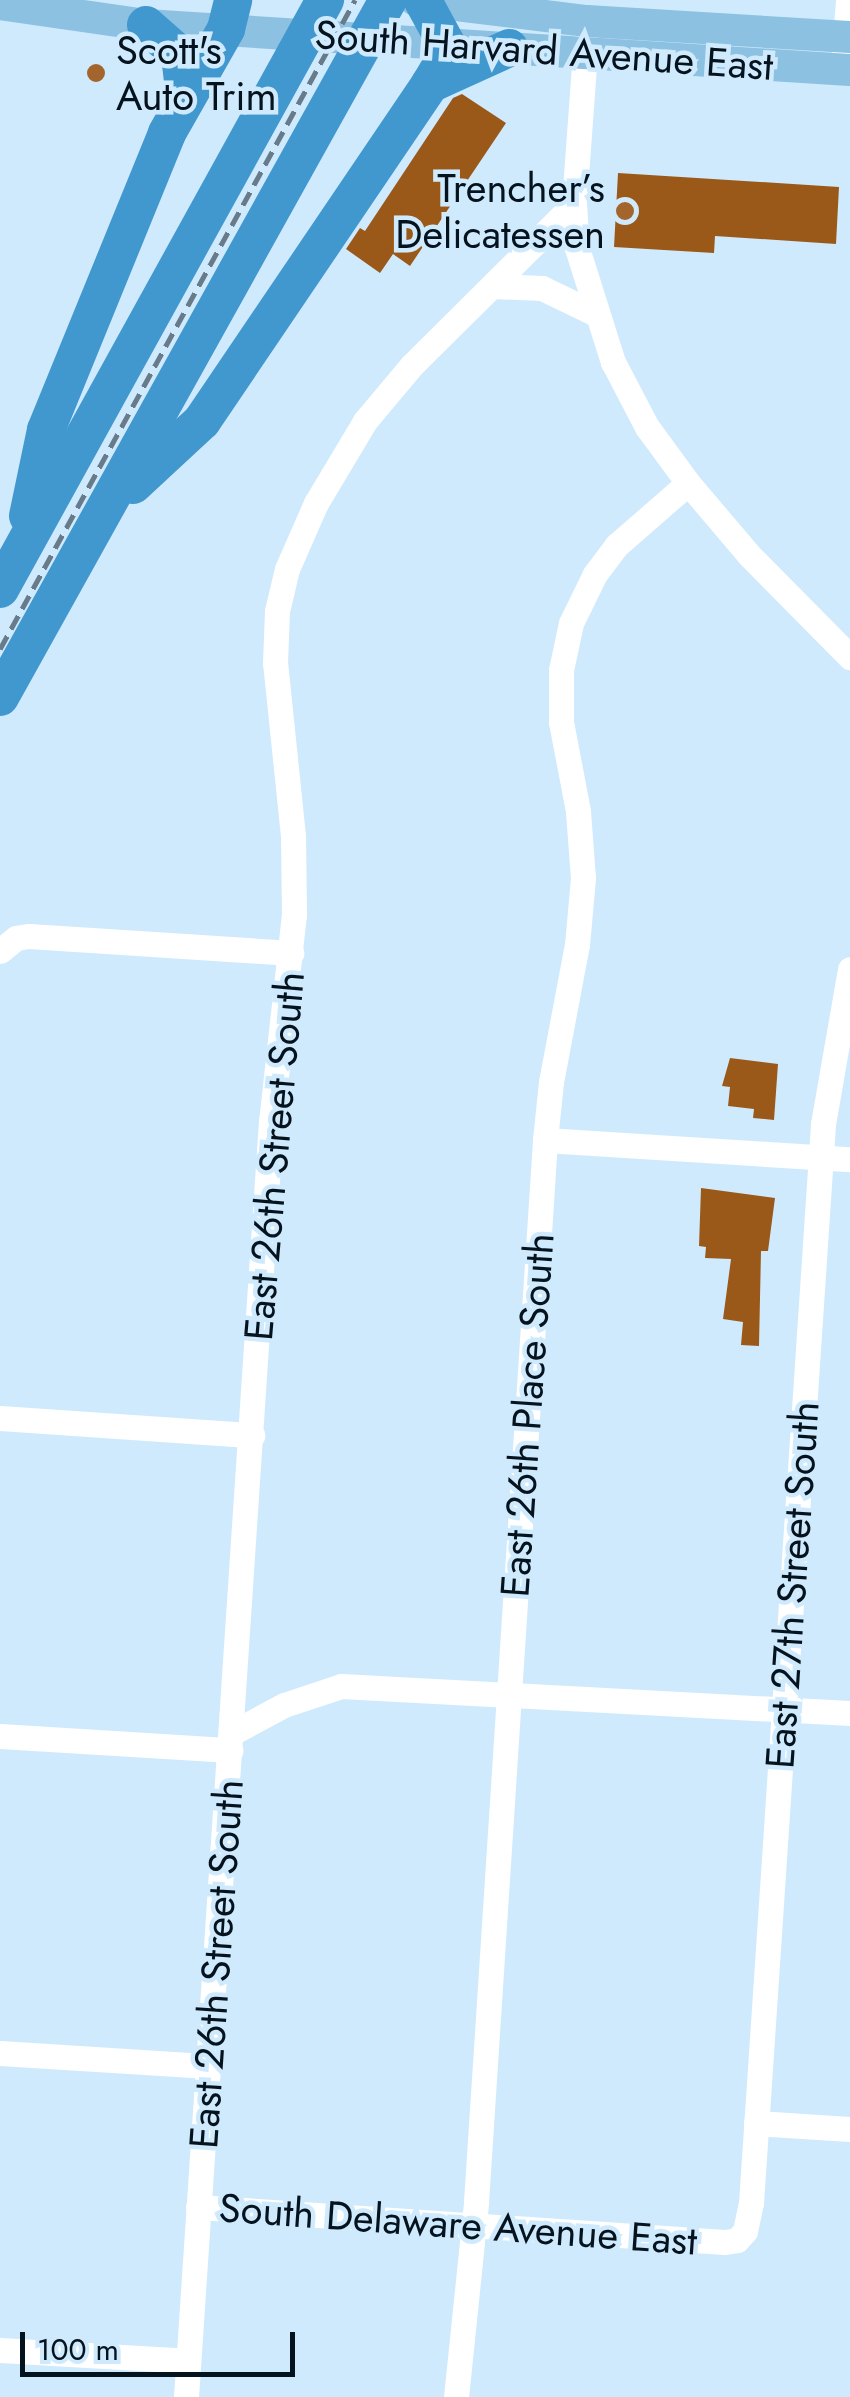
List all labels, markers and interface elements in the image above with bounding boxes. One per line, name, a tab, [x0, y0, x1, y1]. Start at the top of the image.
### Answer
street label: South Harvard Avenue East	[313, 10, 775, 90]
place label: Scott's Auto Trim	[116, 26, 277, 120]
marker: Scott's Auto Trim	[85, 62, 107, 84]
place label: Trencher’s Delicatessen	[395, 164, 605, 258]
marker: Trencher’s Delicatessen	[614, 200, 636, 222]
street label: East 26th Street South	[234, 970, 314, 1342]
street label: East 26th Place South	[490, 1231, 564, 1599]
street label: East 27th Street South	[755, 1400, 829, 1770]
street label: East 26th Street South	[179, 1778, 253, 2150]
street label: South Delaware Avenue East	[217, 2183, 699, 2265]
scale bar	[25, 2312, 300, 2374]
text: 100 m	[37, 2328, 119, 2371]

